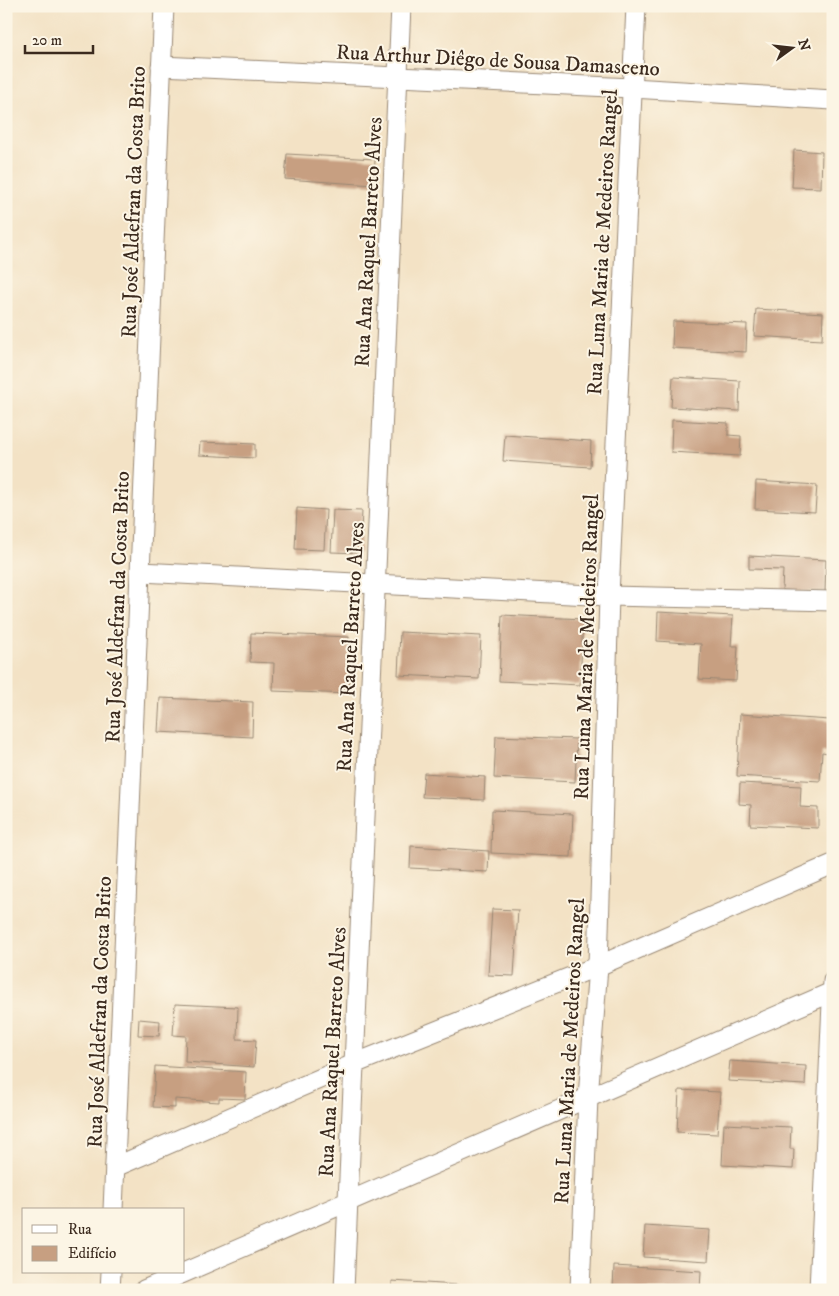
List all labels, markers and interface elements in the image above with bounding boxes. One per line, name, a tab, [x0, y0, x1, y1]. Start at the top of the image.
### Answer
scale bar	[25, 22, 92, 54]
north arrow	[766, 22, 816, 72]
text: 20 m	[32, 31, 62, 50]
text: N	[793, 37, 814, 53]
street label: Rua Arthur Diêgo de Sousa Damasceno	[335, 40, 660, 82]
street label: Rua José Aldefran da Costa Brito	[116, 66, 152, 338]
street label: Rua Luna Maria de Medeiros Rangel	[582, 88, 624, 396]
street label: Rua Ana Raquel Barreto Alves	[349, 116, 389, 368]
street label: Rua José Aldefran da Costa Brito	[100, 471, 136, 743]
street label: Rua Luna Maria de Medeiros Rangel	[569, 493, 605, 801]
street label: Rua Ana Raquel Barreto Alves	[331, 521, 371, 773]
street label: Rua José Aldefran da Costa Brito	[82, 876, 118, 1148]
street label: Rua Luna Maria de Medeiros Rangel	[549, 897, 591, 1205]
street label: Rua Ana Raquel Barreto Alves	[313, 926, 353, 1178]
legend	[22, 1208, 185, 1274]
text: Rua	[68, 1220, 92, 1239]
text: Edifício	[68, 1244, 116, 1263]

